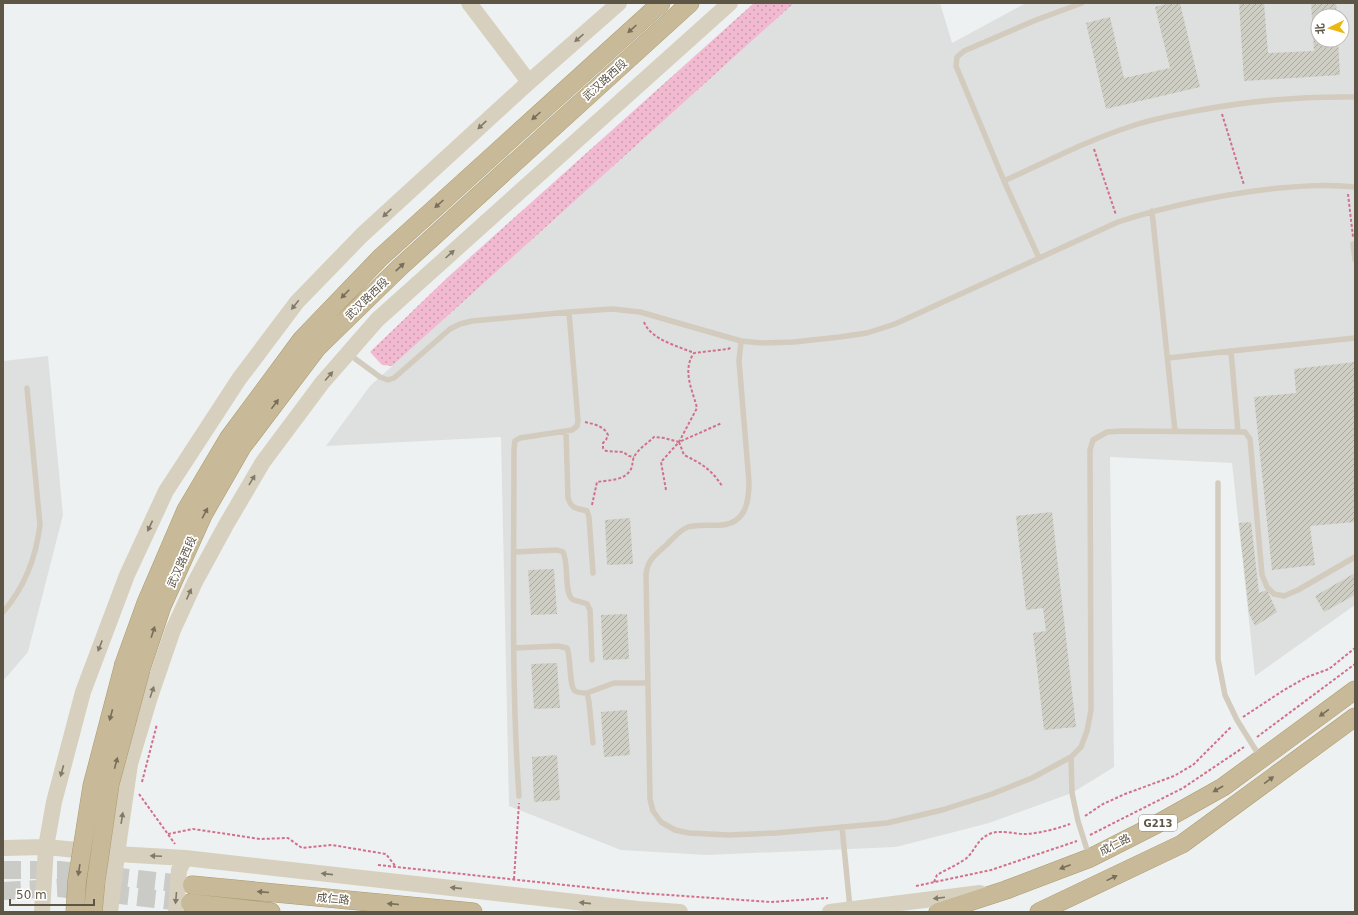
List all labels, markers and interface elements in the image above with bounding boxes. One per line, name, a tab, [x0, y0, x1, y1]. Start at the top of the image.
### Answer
north arrow	[1310, 8, 1350, 48]
text: 北	[1314, 23, 1327, 35]
one-way arrow	[627, 24, 637, 34]
one-way arrow	[575, 33, 584, 42]
street label: 武汉路西段	[580, 57, 630, 103]
one-way arrow	[530, 112, 541, 121]
one-way arrow	[477, 120, 488, 129]
one-way arrow	[434, 199, 444, 208]
one-way arrow	[381, 208, 392, 217]
one-way arrow	[445, 249, 455, 259]
one-way arrow	[395, 262, 405, 271]
street label: 武汉路西段	[343, 275, 391, 323]
one-way arrow	[341, 289, 350, 299]
one-way arrow	[291, 300, 300, 310]
one-way arrow	[324, 370, 333, 381]
one-way arrow	[271, 398, 279, 409]
one-way arrow	[249, 474, 256, 486]
one-way arrow	[201, 507, 208, 518]
one-way arrow	[147, 521, 153, 532]
street label: 武汉路西段	[165, 534, 199, 590]
one-way arrow	[186, 588, 192, 600]
one-way arrow	[150, 625, 156, 637]
one-way arrow	[97, 641, 103, 653]
one-way arrow	[149, 685, 155, 697]
one-way arrow	[1318, 709, 1329, 717]
one-way arrow	[108, 710, 114, 722]
one-way arrow	[113, 757, 119, 769]
one-way arrow	[59, 765, 65, 777]
one-way arrow	[1264, 776, 1275, 784]
one-way arrow	[1212, 786, 1224, 793]
one-way arrow	[119, 812, 125, 824]
road number: G213	[1139, 815, 1177, 831]
street label: 成仁路	[1097, 832, 1133, 858]
one-way arrow	[149, 853, 162, 859]
one-way arrow	[76, 864, 82, 876]
one-way arrow	[1059, 865, 1071, 871]
one-way arrow	[321, 871, 333, 877]
one-way arrow	[1106, 875, 1118, 881]
scale bar	[10, 881, 94, 907]
one-way arrow	[450, 885, 462, 892]
text: 50 m	[16, 888, 47, 902]
one-way arrow	[257, 889, 269, 895]
street label: 成仁路	[316, 891, 350, 907]
one-way arrow	[173, 892, 180, 904]
one-way arrow	[933, 895, 945, 902]
one-way arrow	[579, 900, 591, 906]
one-way arrow	[387, 901, 399, 908]

